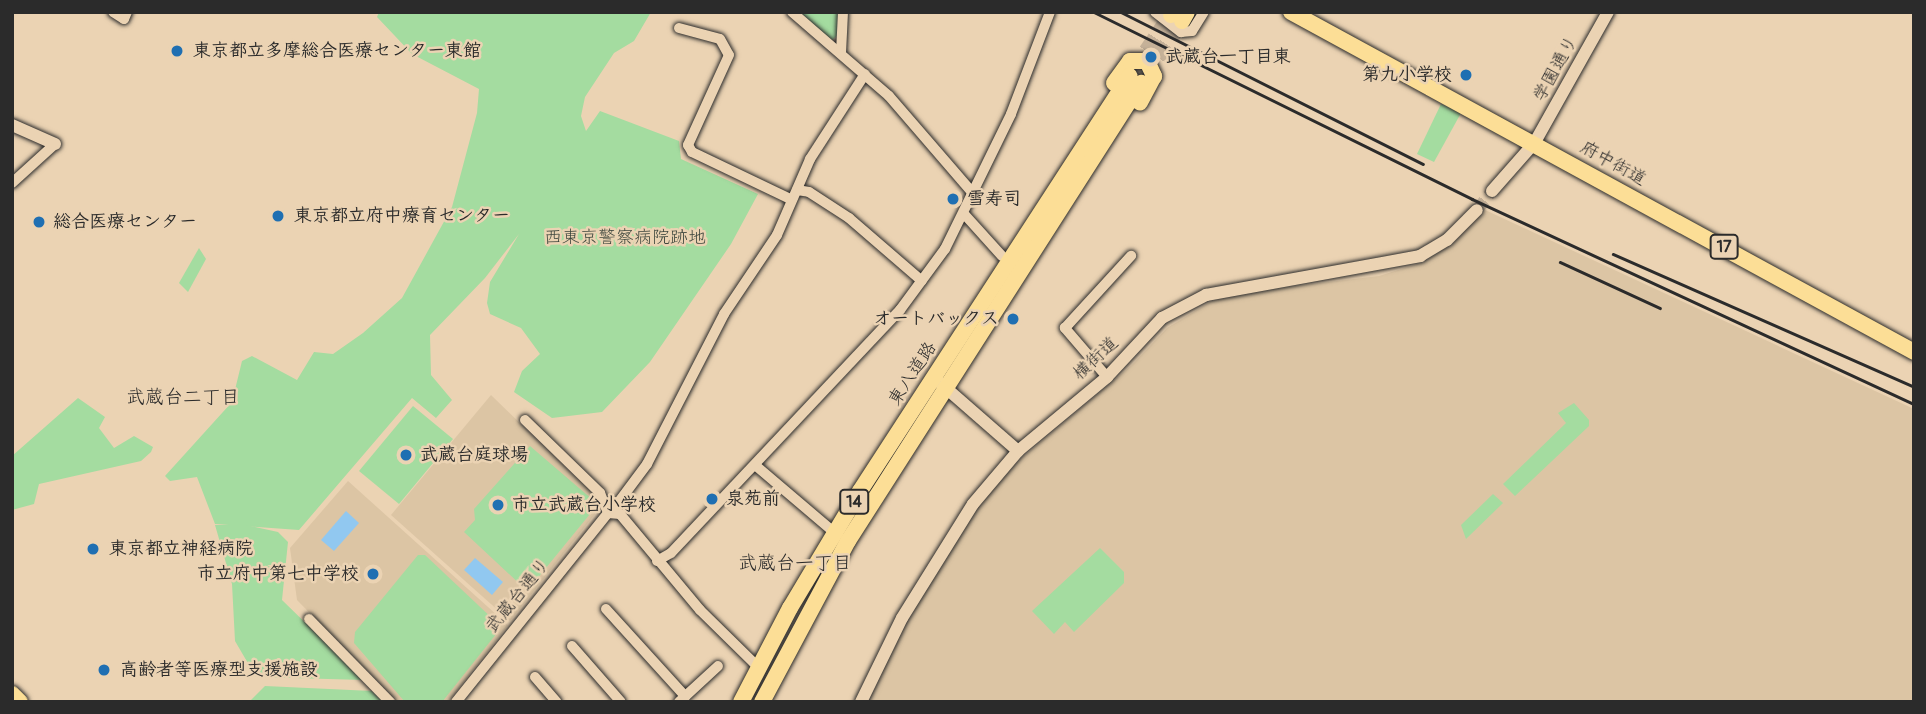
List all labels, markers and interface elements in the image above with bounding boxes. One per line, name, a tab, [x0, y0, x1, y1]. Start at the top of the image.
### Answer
street label: 学園通り	[1529, 32, 1583, 106]
place label: 東京都立多摩総合医療センター東館	[193, 40, 481, 62]
marker: 東京都立多摩総合医療センター東館	[167, 41, 187, 61]
place label: 武蔵台一丁目東	[1165, 46, 1291, 68]
marker: 武蔵台一丁目東	[1143, 49, 1159, 65]
place label: 第九小学校	[1362, 64, 1452, 86]
marker: 第九小学校	[1458, 67, 1474, 83]
street label: 府中街道	[1576, 137, 1650, 191]
place label: 雪寿司	[967, 188, 1021, 210]
marker: 雪寿司	[945, 191, 961, 207]
place label: 東京都立府中療育センター	[294, 205, 510, 227]
marker: 東京都立府中療育センター	[268, 206, 288, 226]
place label: 総合医療センター	[53, 211, 197, 233]
marker: 総合医療センター	[31, 214, 47, 230]
park label: 西東京警察病院跡地	[544, 227, 706, 249]
road number: 17	[1708, 234, 1740, 260]
place label: オートバックス	[873, 308, 999, 330]
marker: オートバックス	[1005, 311, 1021, 327]
street label: 横街道	[1069, 333, 1123, 385]
street label: 東八道路	[884, 338, 942, 410]
district label: 武蔵台二丁目	[126, 387, 240, 409]
place label: 武蔵台庭球場	[420, 444, 528, 466]
marker: 武蔵台庭球場	[398, 447, 414, 463]
place label: 泉苑前	[726, 488, 780, 510]
road number: 14	[838, 489, 870, 514]
marker: 泉苑前	[704, 491, 720, 507]
place label: 市立武蔵台小学校	[512, 494, 656, 516]
marker: 市立武蔵台小学校	[490, 497, 506, 513]
place label: 東京都立神経病院	[109, 538, 253, 560]
marker: 東京都立神経病院	[83, 539, 103, 559]
district label: 武蔵台一丁目	[738, 553, 852, 575]
street label: 武蔵台通り	[481, 554, 555, 638]
place label: 市立府中第七中学校	[197, 563, 359, 585]
marker: 市立府中第七中学校	[365, 566, 381, 582]
place label: 高齢者等医療型支援施設	[120, 659, 318, 681]
marker: 高齢者等医療型支援施設	[94, 660, 114, 680]

